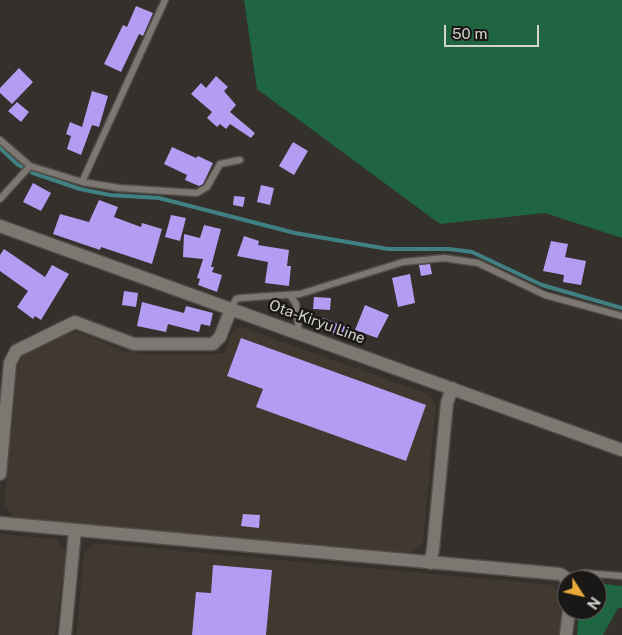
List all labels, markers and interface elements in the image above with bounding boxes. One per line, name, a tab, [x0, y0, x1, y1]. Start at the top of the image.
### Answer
scale bar	[447, 15, 542, 47]
text: 50 m	[452, 25, 487, 42]
street label: Ota-Kiryu Line	[267, 296, 367, 348]
north arrow	[557, 570, 607, 620]
text: N	[584, 594, 603, 612]

